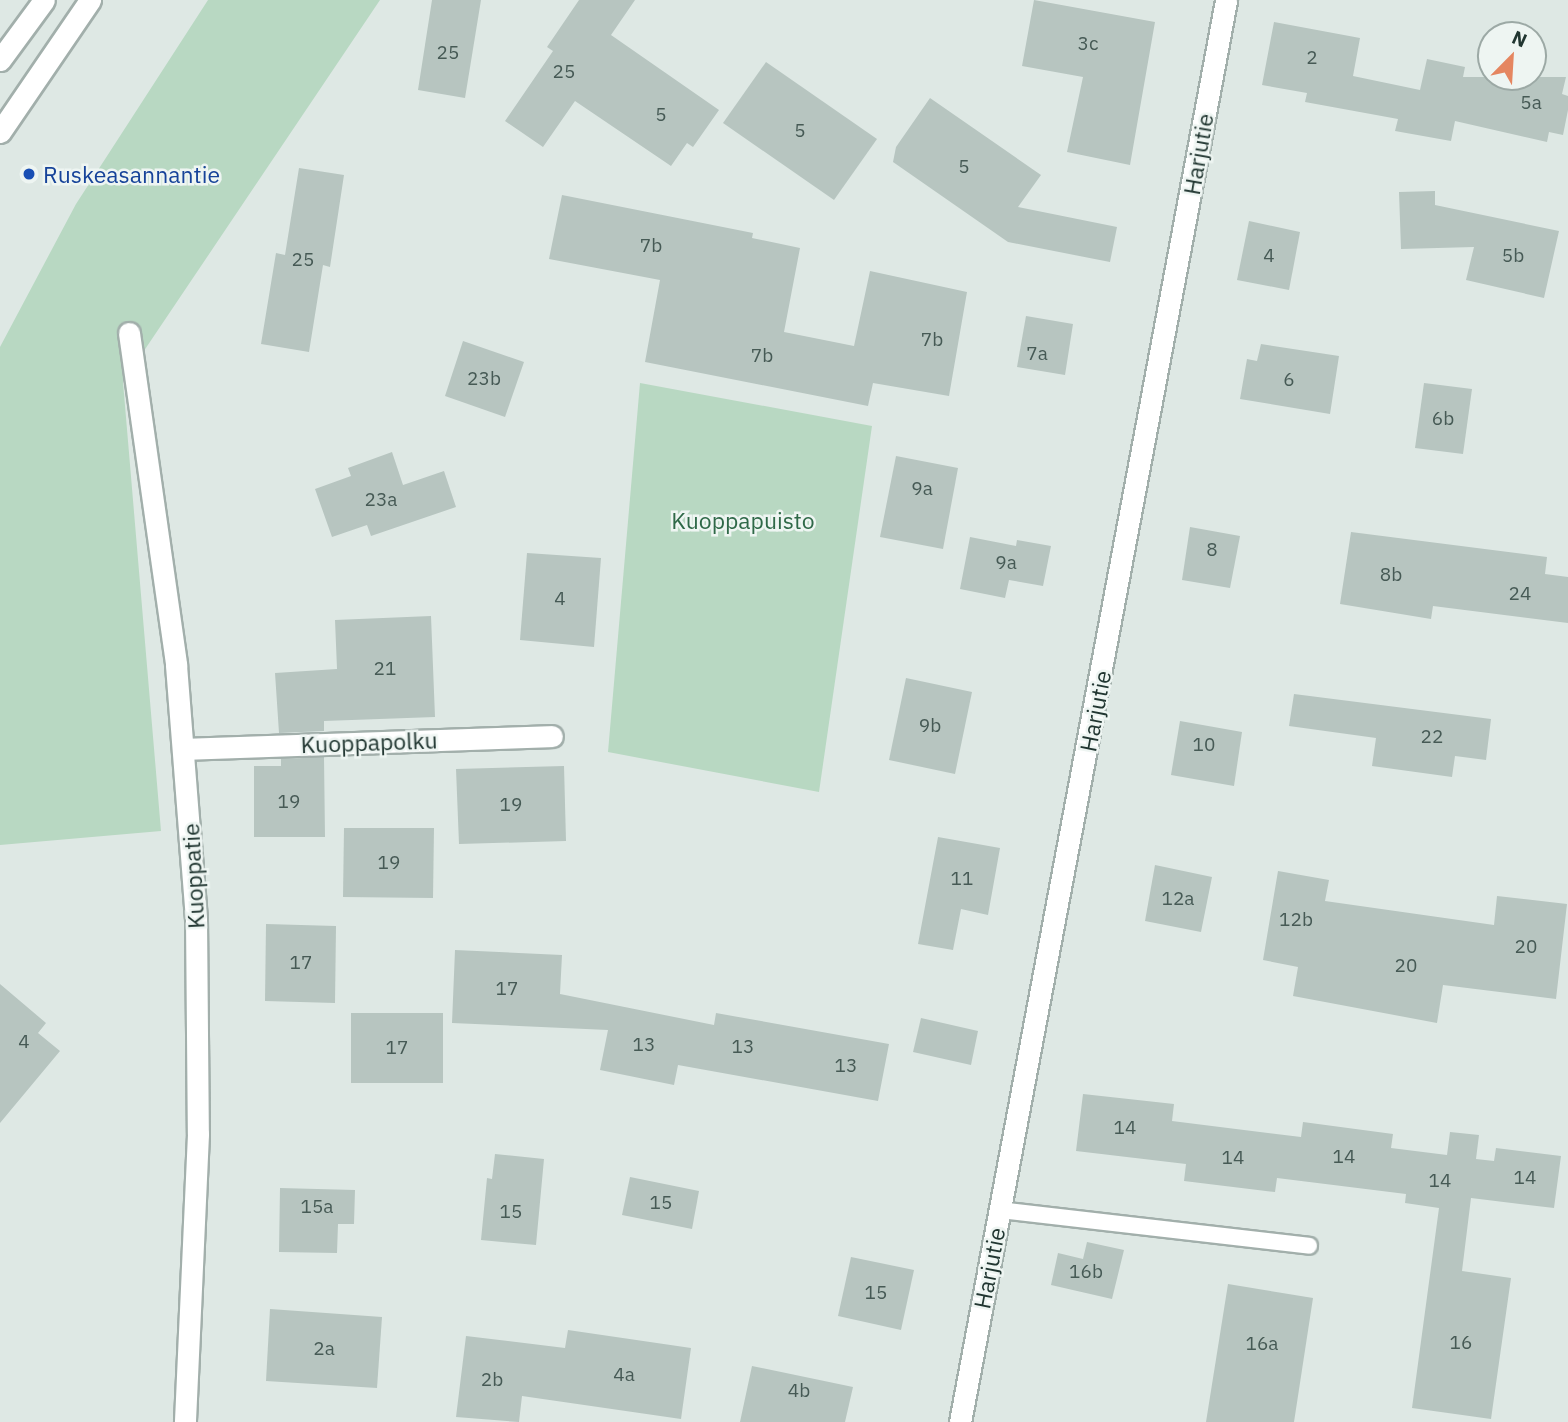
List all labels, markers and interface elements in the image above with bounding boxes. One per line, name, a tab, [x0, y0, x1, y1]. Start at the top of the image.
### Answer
north arrow	[1477, 21, 1547, 91]
text: N	[1509, 25, 1531, 52]
house number: 3c	[1078, 33, 1098, 55]
house number: 25	[437, 42, 459, 64]
house number: 2	[1306, 47, 1318, 69]
house number: 25	[553, 61, 575, 83]
house number: 5a	[1520, 92, 1542, 114]
house number: 5	[655, 104, 667, 126]
street label: Harjutie	[1177, 111, 1219, 197]
house number: 5	[794, 120, 806, 142]
house number: 5	[958, 156, 970, 178]
place label: Ruskeasannantie	[43, 160, 220, 188]
marker: Ruskeasannantie	[21, 166, 37, 182]
house number: 7b	[640, 235, 662, 257]
house number: 4	[1263, 245, 1275, 267]
house number: 5b	[1502, 245, 1524, 267]
house number: 25	[292, 249, 314, 271]
house number: 7b	[921, 329, 943, 351]
house number: 7a	[1026, 343, 1048, 365]
house number: 7b	[751, 345, 773, 367]
house number: 23b	[467, 368, 501, 390]
house number: 6	[1283, 369, 1295, 391]
house number: 6b	[1432, 408, 1454, 430]
house number: 9a	[911, 478, 933, 500]
house number: 23a	[365, 489, 397, 511]
park label: Kuoppapuisto	[671, 506, 815, 534]
house number: 8	[1206, 539, 1218, 561]
house number: 9a	[995, 552, 1017, 574]
house number: 8b	[1380, 564, 1402, 586]
house number: 24	[1509, 583, 1531, 605]
house number: 4	[554, 588, 566, 610]
house number: 21	[374, 658, 396, 680]
street label: Harjutie	[1074, 668, 1116, 754]
house number: 9b	[919, 715, 941, 737]
street label: Kuoppapolku	[300, 726, 438, 758]
house number: 22	[1421, 726, 1443, 748]
house number: 10	[1193, 734, 1215, 756]
house number: 19	[278, 791, 300, 813]
house number: 19	[500, 794, 522, 816]
street label: Kuoppatie	[176, 822, 210, 930]
house number: 19	[378, 852, 400, 874]
house number: 11	[951, 868, 973, 890]
house number: 12a	[1162, 888, 1194, 910]
house number: 12b	[1279, 909, 1313, 931]
house number: 20	[1515, 936, 1537, 958]
house number: 17	[290, 952, 312, 974]
house number: 20	[1395, 955, 1417, 977]
house number: 17	[496, 978, 518, 1000]
house number: 4	[18, 1031, 30, 1053]
house number: 13	[633, 1034, 655, 1056]
house number: 13	[732, 1036, 754, 1058]
house number: 17	[386, 1037, 408, 1059]
house number: 13	[835, 1055, 857, 1077]
house number: 14	[1114, 1117, 1136, 1139]
house number: 14	[1333, 1146, 1355, 1168]
house number: 14	[1222, 1147, 1244, 1169]
house number: 14	[1514, 1167, 1536, 1189]
house number: 14	[1429, 1170, 1451, 1192]
house number: 15	[650, 1192, 672, 1214]
house number: 15a	[301, 1196, 333, 1218]
house number: 15	[500, 1201, 522, 1223]
street label: Harjutie	[968, 1225, 1010, 1311]
house number: 16b	[1069, 1261, 1103, 1283]
house number: 15	[865, 1282, 887, 1304]
house number: 16	[1450, 1332, 1472, 1354]
house number: 16a	[1246, 1333, 1278, 1355]
house number: 2a	[313, 1338, 335, 1360]
house number: 4a	[613, 1364, 635, 1386]
house number: 2b	[481, 1369, 503, 1391]
house number: 4b	[788, 1380, 810, 1402]

